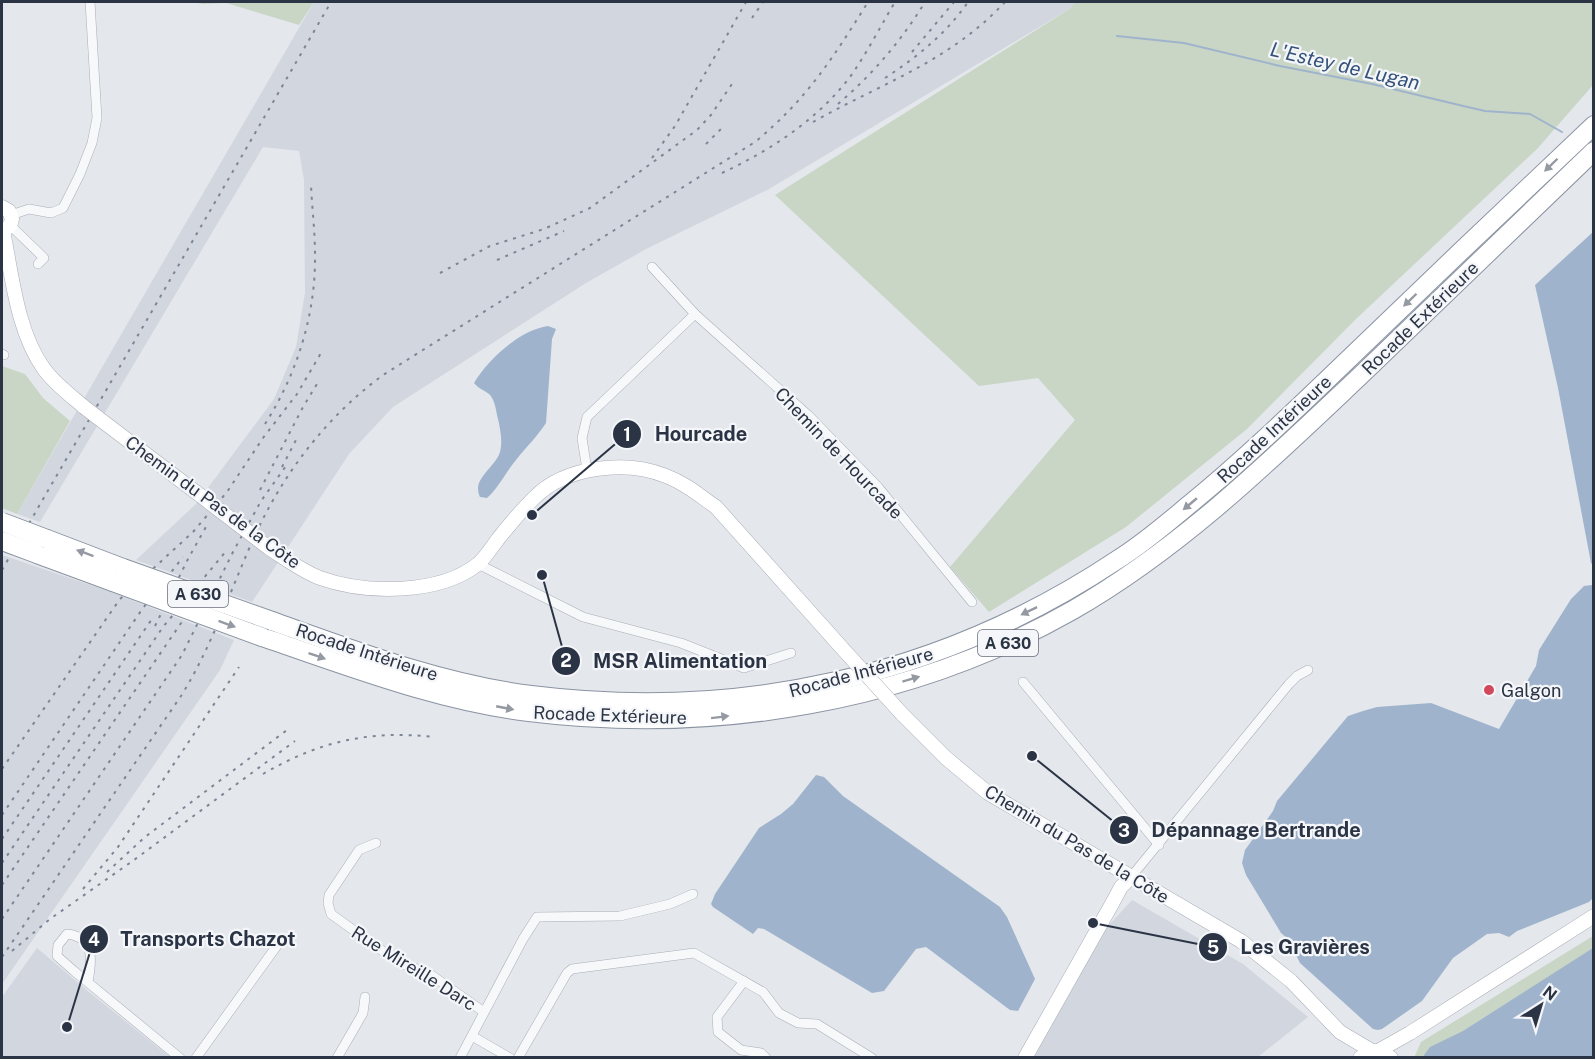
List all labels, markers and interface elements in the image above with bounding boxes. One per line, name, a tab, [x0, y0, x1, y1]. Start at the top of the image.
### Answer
water label: L'Estey de Lugan	[1268, 37, 1422, 95]
one-way arrow	[1544, 158, 1559, 172]
street label: Rocade Extérieure	[1357, 257, 1483, 379]
one-way arrow	[1403, 293, 1418, 307]
street label: Rocade Intérieure	[1213, 371, 1335, 487]
street label: Chemin de Hourcade	[771, 383, 907, 523]
callout: Hourcade	[612, 415, 759, 453]
text: Hourcade	[655, 422, 747, 446]
text: 1	[623, 424, 631, 445]
street label: Chemin du Pas de la Côte	[121, 431, 305, 573]
one-way arrow	[1182, 497, 1198, 510]
one-way arrow	[76, 548, 94, 558]
road number: A 630	[168, 581, 228, 607]
one-way arrow	[1020, 607, 1037, 616]
one-way arrow	[218, 619, 236, 629]
street label: Rocade Intérieure	[293, 619, 441, 685]
road number: A 630	[978, 630, 1038, 656]
callout: MSR Alimentation	[551, 642, 779, 680]
street label: Rocade Intérieure	[787, 643, 935, 701]
text: MSR Alimentation	[593, 649, 767, 673]
text: 2	[560, 650, 572, 671]
one-way arrow	[308, 651, 326, 661]
one-way arrow	[902, 674, 920, 683]
place label: Galgon	[1501, 680, 1561, 701]
marker: Galgon	[1482, 683, 1496, 697]
street label: Rocade Extérieure	[533, 702, 687, 728]
one-way arrow	[495, 704, 514, 713]
one-way arrow	[710, 712, 729, 722]
street label: Chemin du Pas de la Côte	[981, 781, 1173, 907]
callout: Dépannage Bertrande	[1109, 811, 1372, 849]
text: Dépannage Bertrande	[1151, 818, 1361, 842]
text: 3	[1118, 820, 1130, 841]
callout: Transports Chazot	[79, 920, 308, 958]
street label: Rue Mireille Darc	[348, 921, 480, 1015]
text: Transports Chazot	[120, 927, 296, 951]
callout: Les Gravières	[1198, 928, 1382, 966]
text: 4	[88, 929, 100, 950]
text: Les Gravières	[1240, 935, 1370, 959]
text: 5	[1207, 937, 1219, 958]
north arrow	[1511, 975, 1571, 1035]
text: N	[1539, 982, 1560, 1005]

